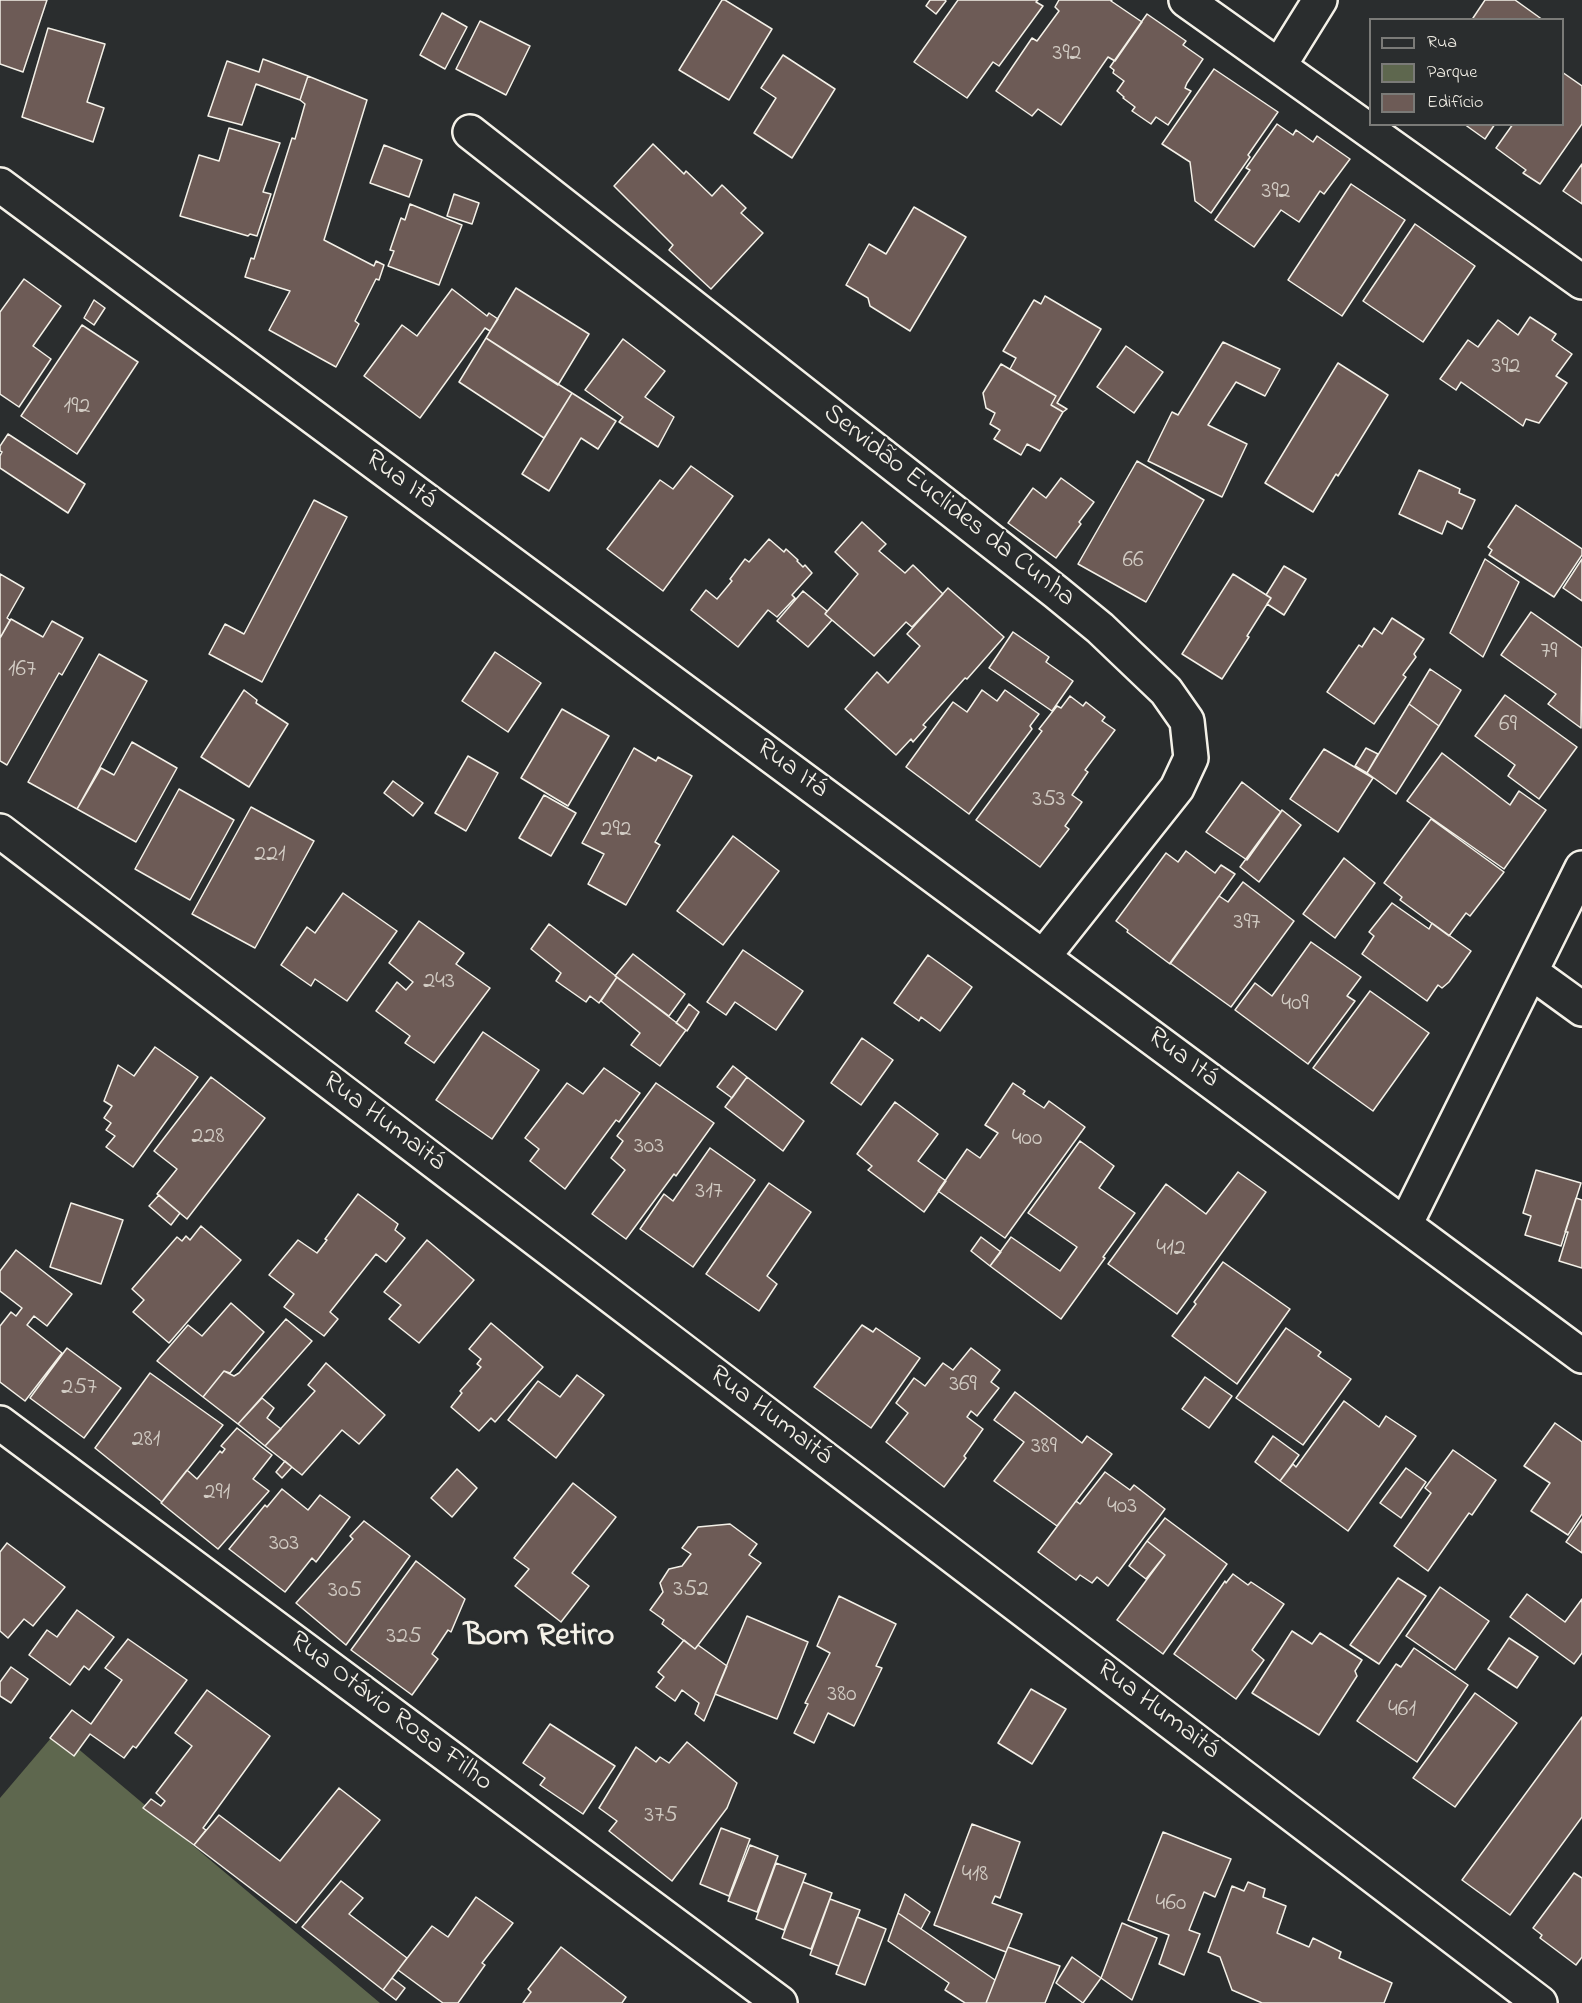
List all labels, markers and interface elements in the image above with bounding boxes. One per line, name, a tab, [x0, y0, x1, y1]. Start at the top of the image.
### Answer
legend	[1369, 18, 1564, 126]
text: Rua	[1427, 30, 1457, 56]
house number: 392	[1052, 41, 1082, 69]
text: Parque	[1427, 60, 1477, 86]
text: Edifício	[1427, 90, 1483, 116]
house number: 392	[1261, 179, 1291, 207]
house number: 392	[1491, 354, 1521, 382]
house number: 192	[64, 394, 90, 422]
street label: Servidão Euclides da Cunha	[815, 399, 1081, 615]
street label: Rua Itá	[358, 444, 442, 518]
house number: 66	[1122, 548, 1144, 576]
house number: 79	[1540, 639, 1558, 667]
house number: 167	[8, 657, 36, 685]
house number: 69	[1499, 712, 1517, 740]
street label: Rua Itá	[749, 733, 833, 807]
house number: 353	[1032, 787, 1066, 815]
house number: 292	[600, 817, 632, 845]
house number: 221	[254, 842, 286, 870]
house number: 397	[1233, 910, 1261, 938]
house number: 243	[423, 969, 455, 997]
house number: 409	[1281, 991, 1309, 1019]
street label: Rua Itá	[1140, 1022, 1224, 1096]
street label: Rua Humaitá	[315, 1066, 451, 1180]
house number: 228	[192, 1124, 224, 1152]
house number: 400	[1012, 1126, 1042, 1154]
house number: 303	[634, 1134, 664, 1162]
house number: 317	[695, 1179, 723, 1207]
house number: 412	[1156, 1236, 1186, 1264]
street label: Rua Humaitá	[702, 1360, 838, 1474]
house number: 369	[949, 1372, 977, 1400]
house number: 257	[61, 1375, 97, 1403]
house number: 281	[132, 1427, 160, 1455]
house number: 389	[1031, 1434, 1057, 1462]
house number: 291	[204, 1480, 230, 1508]
house number: 403	[1107, 1494, 1137, 1522]
house number: 303	[269, 1531, 299, 1559]
house number: 352	[673, 1577, 709, 1605]
house number: 305	[328, 1578, 362, 1606]
district label: Bom Retiro	[464, 1619, 614, 1659]
house number: 325	[386, 1624, 422, 1652]
street label: Rua Otávio Rosa Filho	[282, 1626, 498, 1800]
street label: Rua Humaitá	[1089, 1654, 1225, 1768]
house number: 380	[827, 1682, 857, 1710]
house number: 461	[1388, 1697, 1416, 1725]
house number: 375	[644, 1803, 678, 1831]
house number: 418	[962, 1862, 988, 1890]
house number: 460	[1156, 1891, 1186, 1919]

